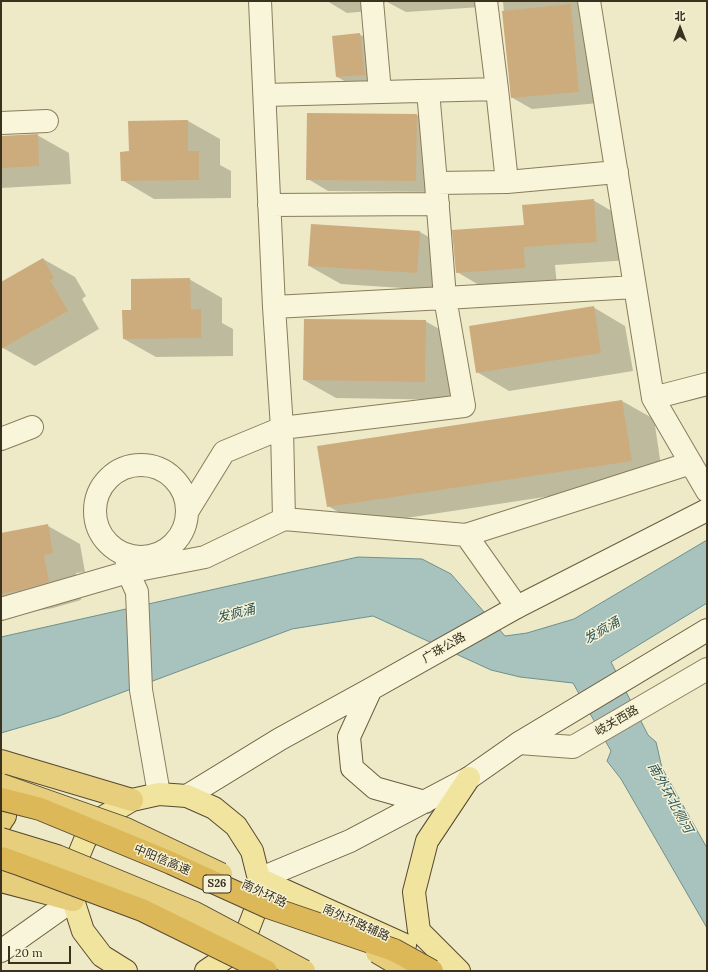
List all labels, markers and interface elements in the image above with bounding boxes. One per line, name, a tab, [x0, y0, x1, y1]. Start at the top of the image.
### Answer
north arrow	[660, 8, 700, 48]
text: 北	[675, 9, 686, 23]
water label: 发疯涌	[215, 602, 257, 626]
water label: 发疯涌	[581, 614, 623, 648]
street label: 广珠公路	[420, 630, 468, 666]
street label: 岐关西路	[593, 703, 641, 739]
water label: 南外环北侧河	[644, 760, 696, 836]
street label: 中阳信高速	[132, 842, 192, 878]
road number: S26	[203, 875, 231, 893]
street label: 南外环路	[239, 877, 289, 911]
street label: 南外环路辅路	[320, 902, 392, 944]
scale bar	[10, 938, 73, 964]
text: 20 m	[15, 945, 43, 960]

